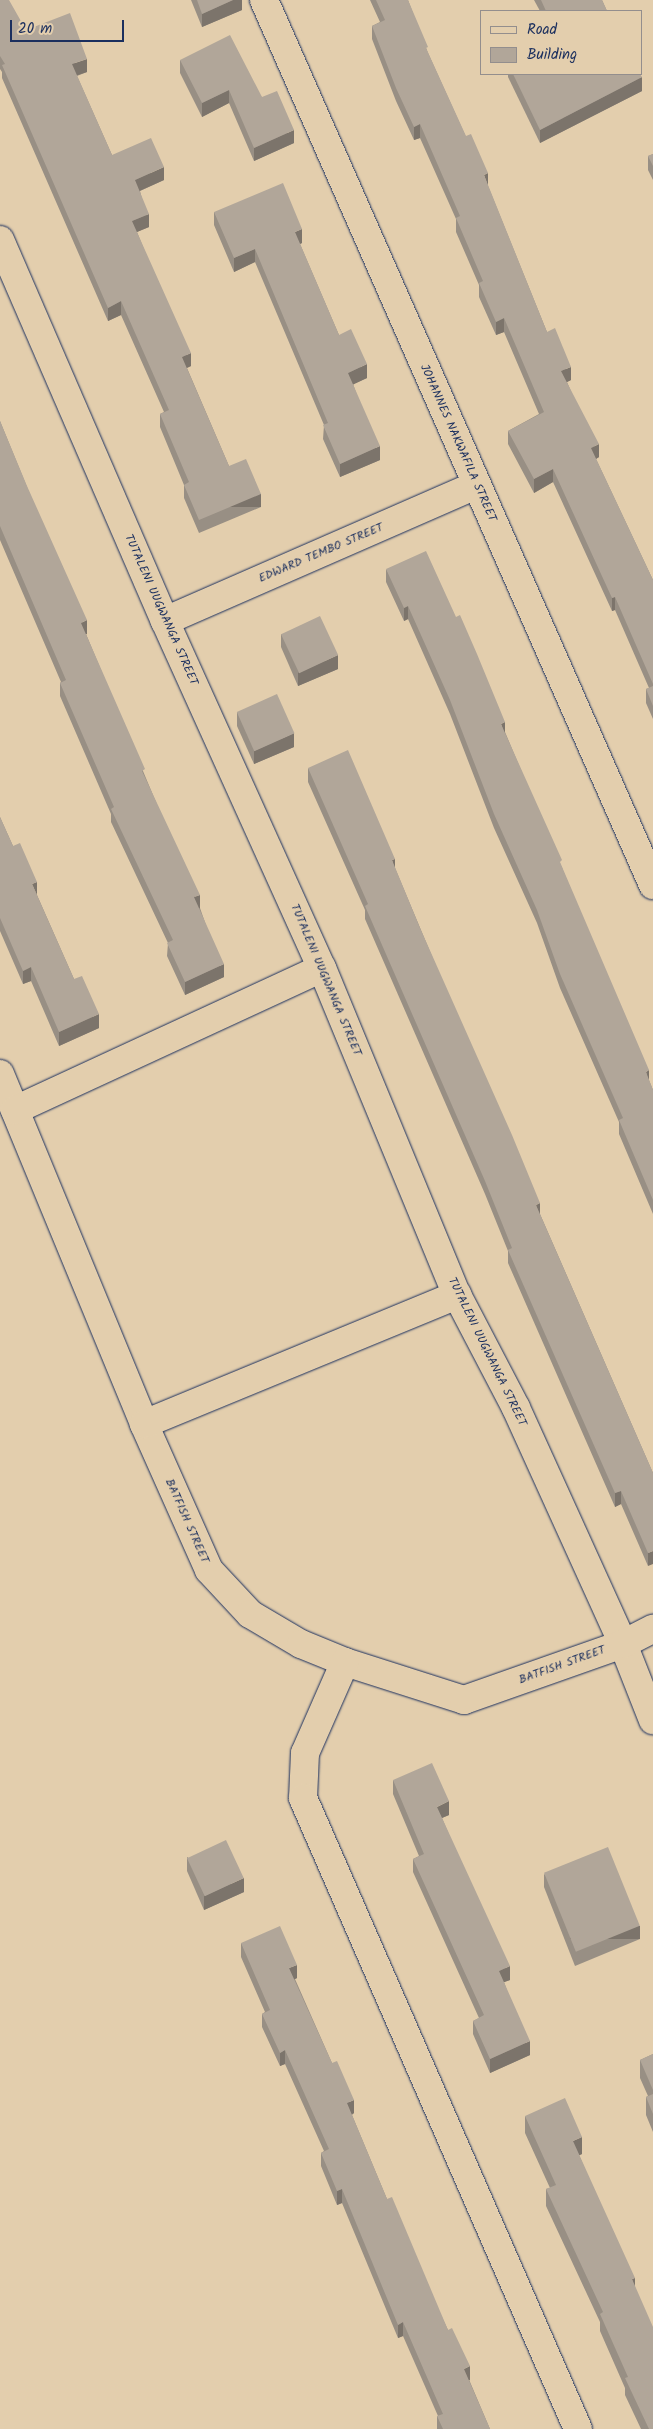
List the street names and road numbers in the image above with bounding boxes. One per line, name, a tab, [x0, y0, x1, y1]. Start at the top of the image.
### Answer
street label: JOHANNES NAKWAFILA STREET	[417, 362, 499, 524]
street label: EDWARD TEMBO STREET	[257, 520, 385, 586]
street label: TUTALENI UUGWANGA STREET	[121, 532, 201, 688]
street label: TUTALENI UUGWANGA STREET	[287, 902, 365, 1058]
street label: TUTALENI UUGWANGA STREET	[445, 1275, 529, 1429]
street label: BATFISH STREET	[162, 1477, 212, 1565]
street label: BATFISH STREET	[517, 1643, 607, 1687]

